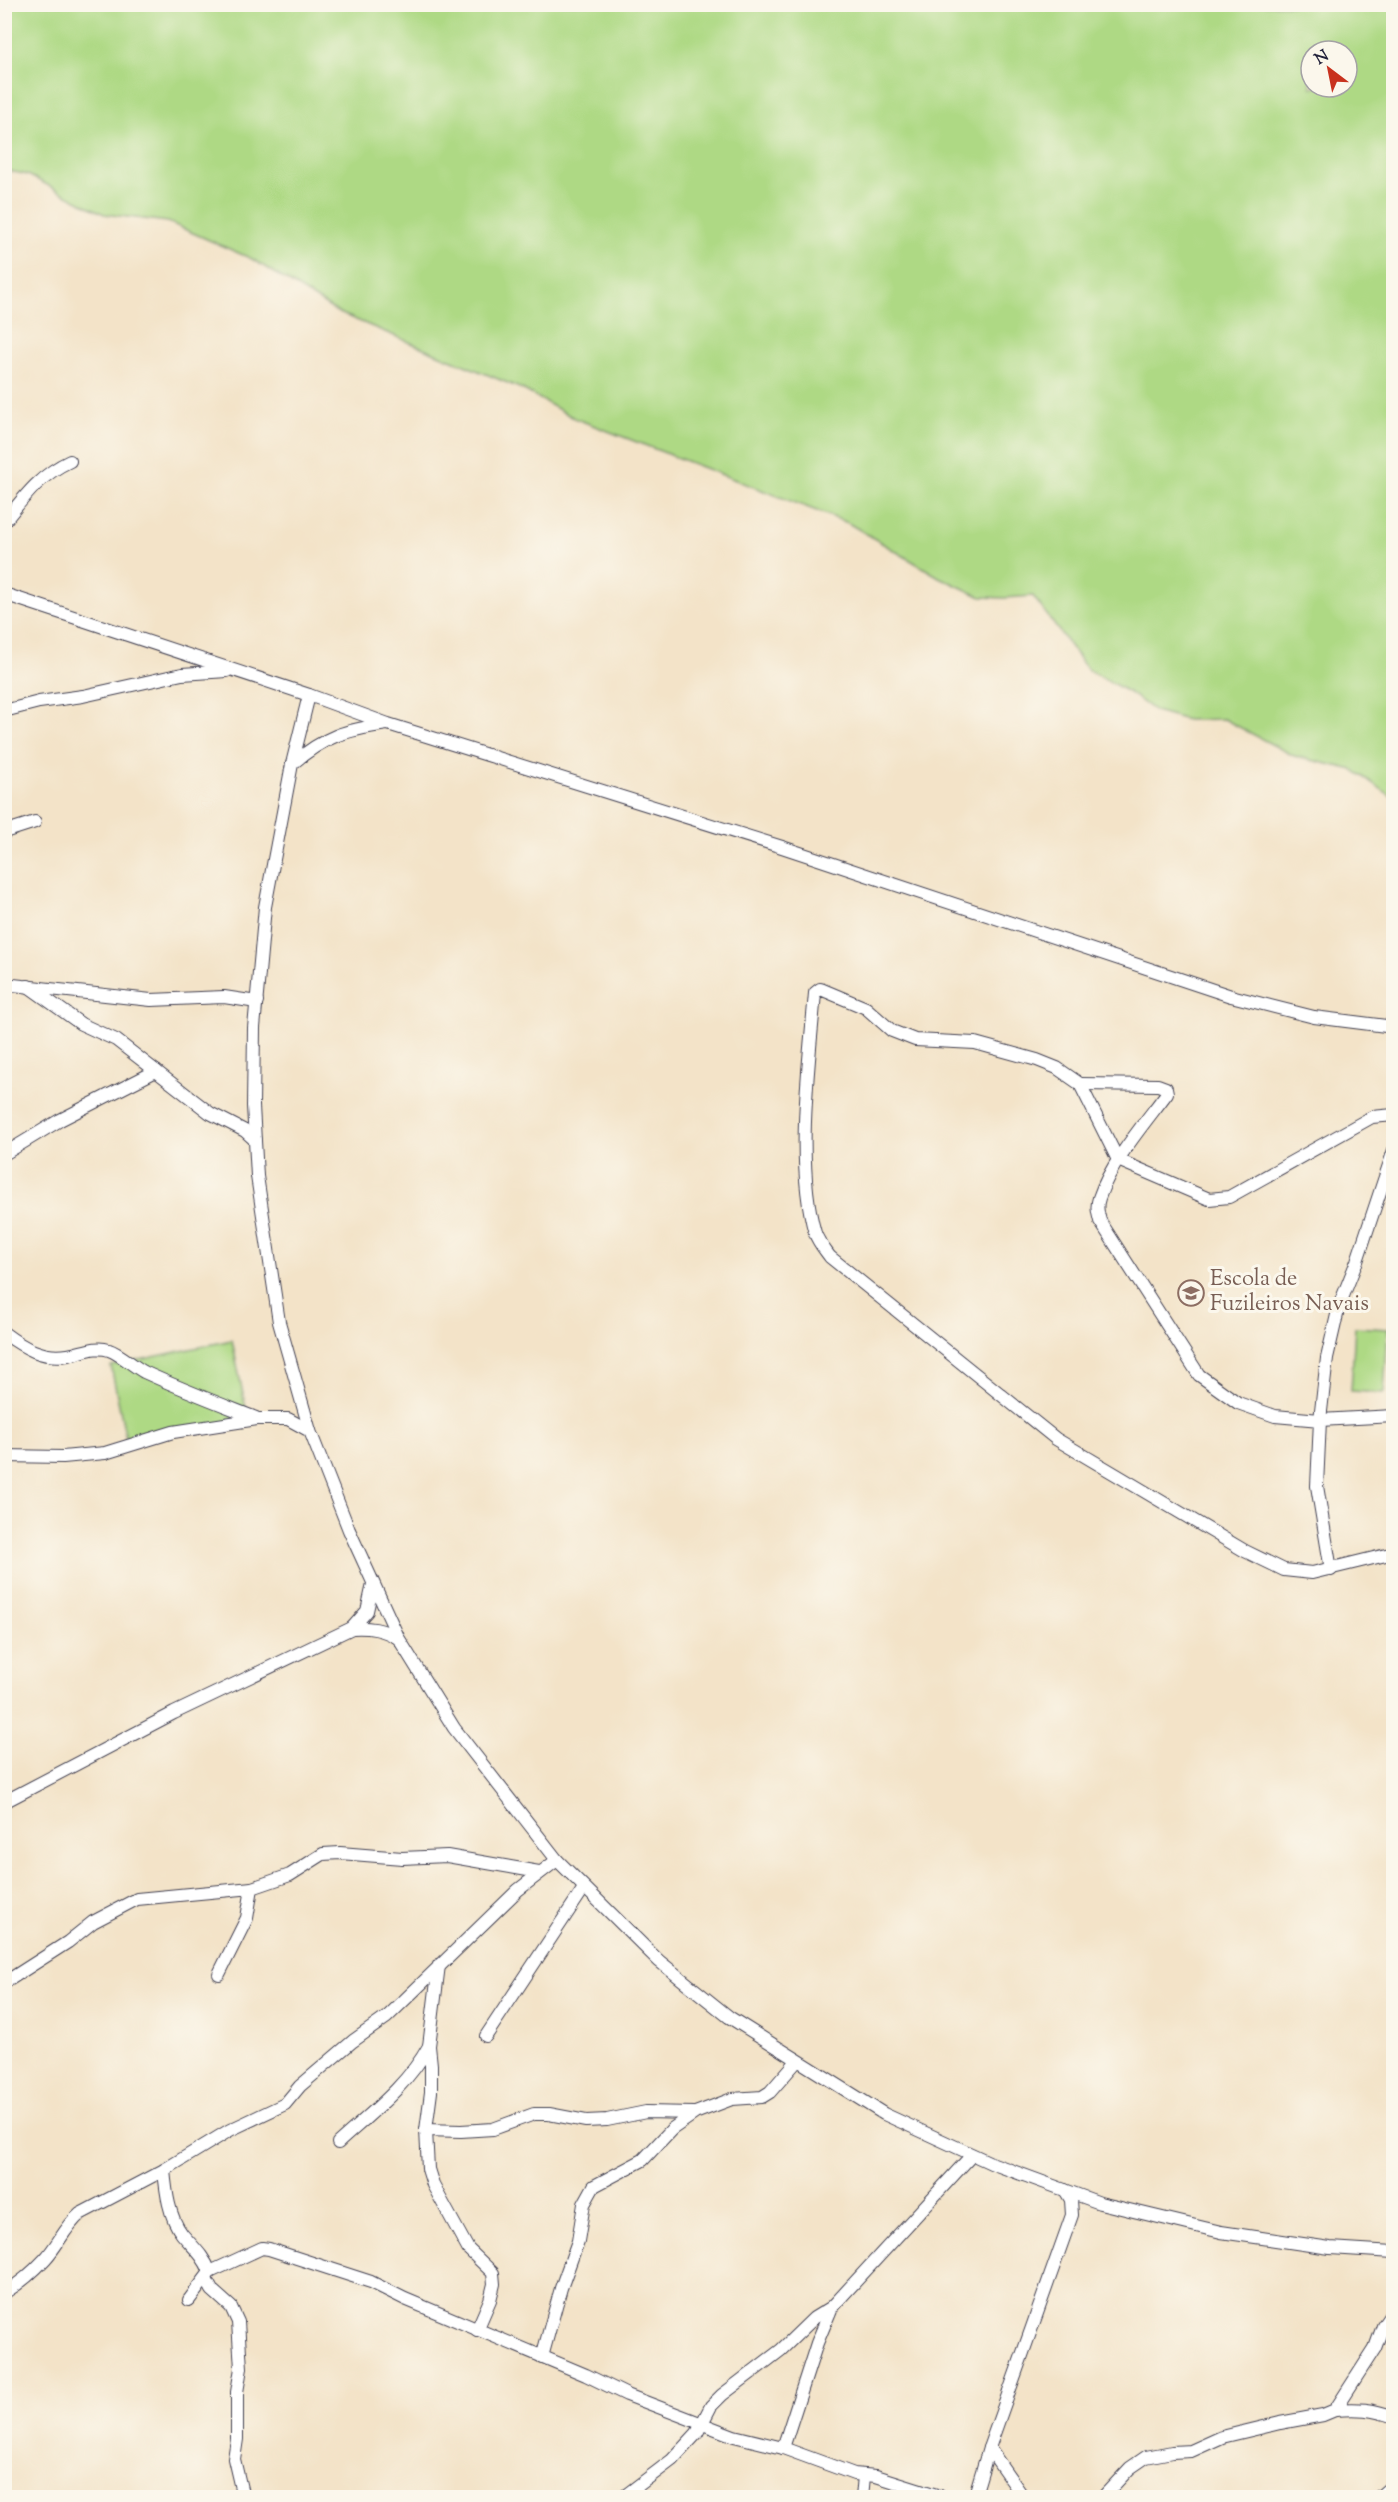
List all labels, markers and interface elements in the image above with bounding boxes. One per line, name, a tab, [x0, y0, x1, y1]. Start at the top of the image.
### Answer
north arrow	[1299, 39, 1359, 99]
text: N	[1311, 45, 1334, 72]
place label: Escola de Fuzileiros Navais	[1210, 1264, 1369, 1321]
school or university icon: Escola de Fuzileiros Navais	[1176, 1278, 1206, 1308]

